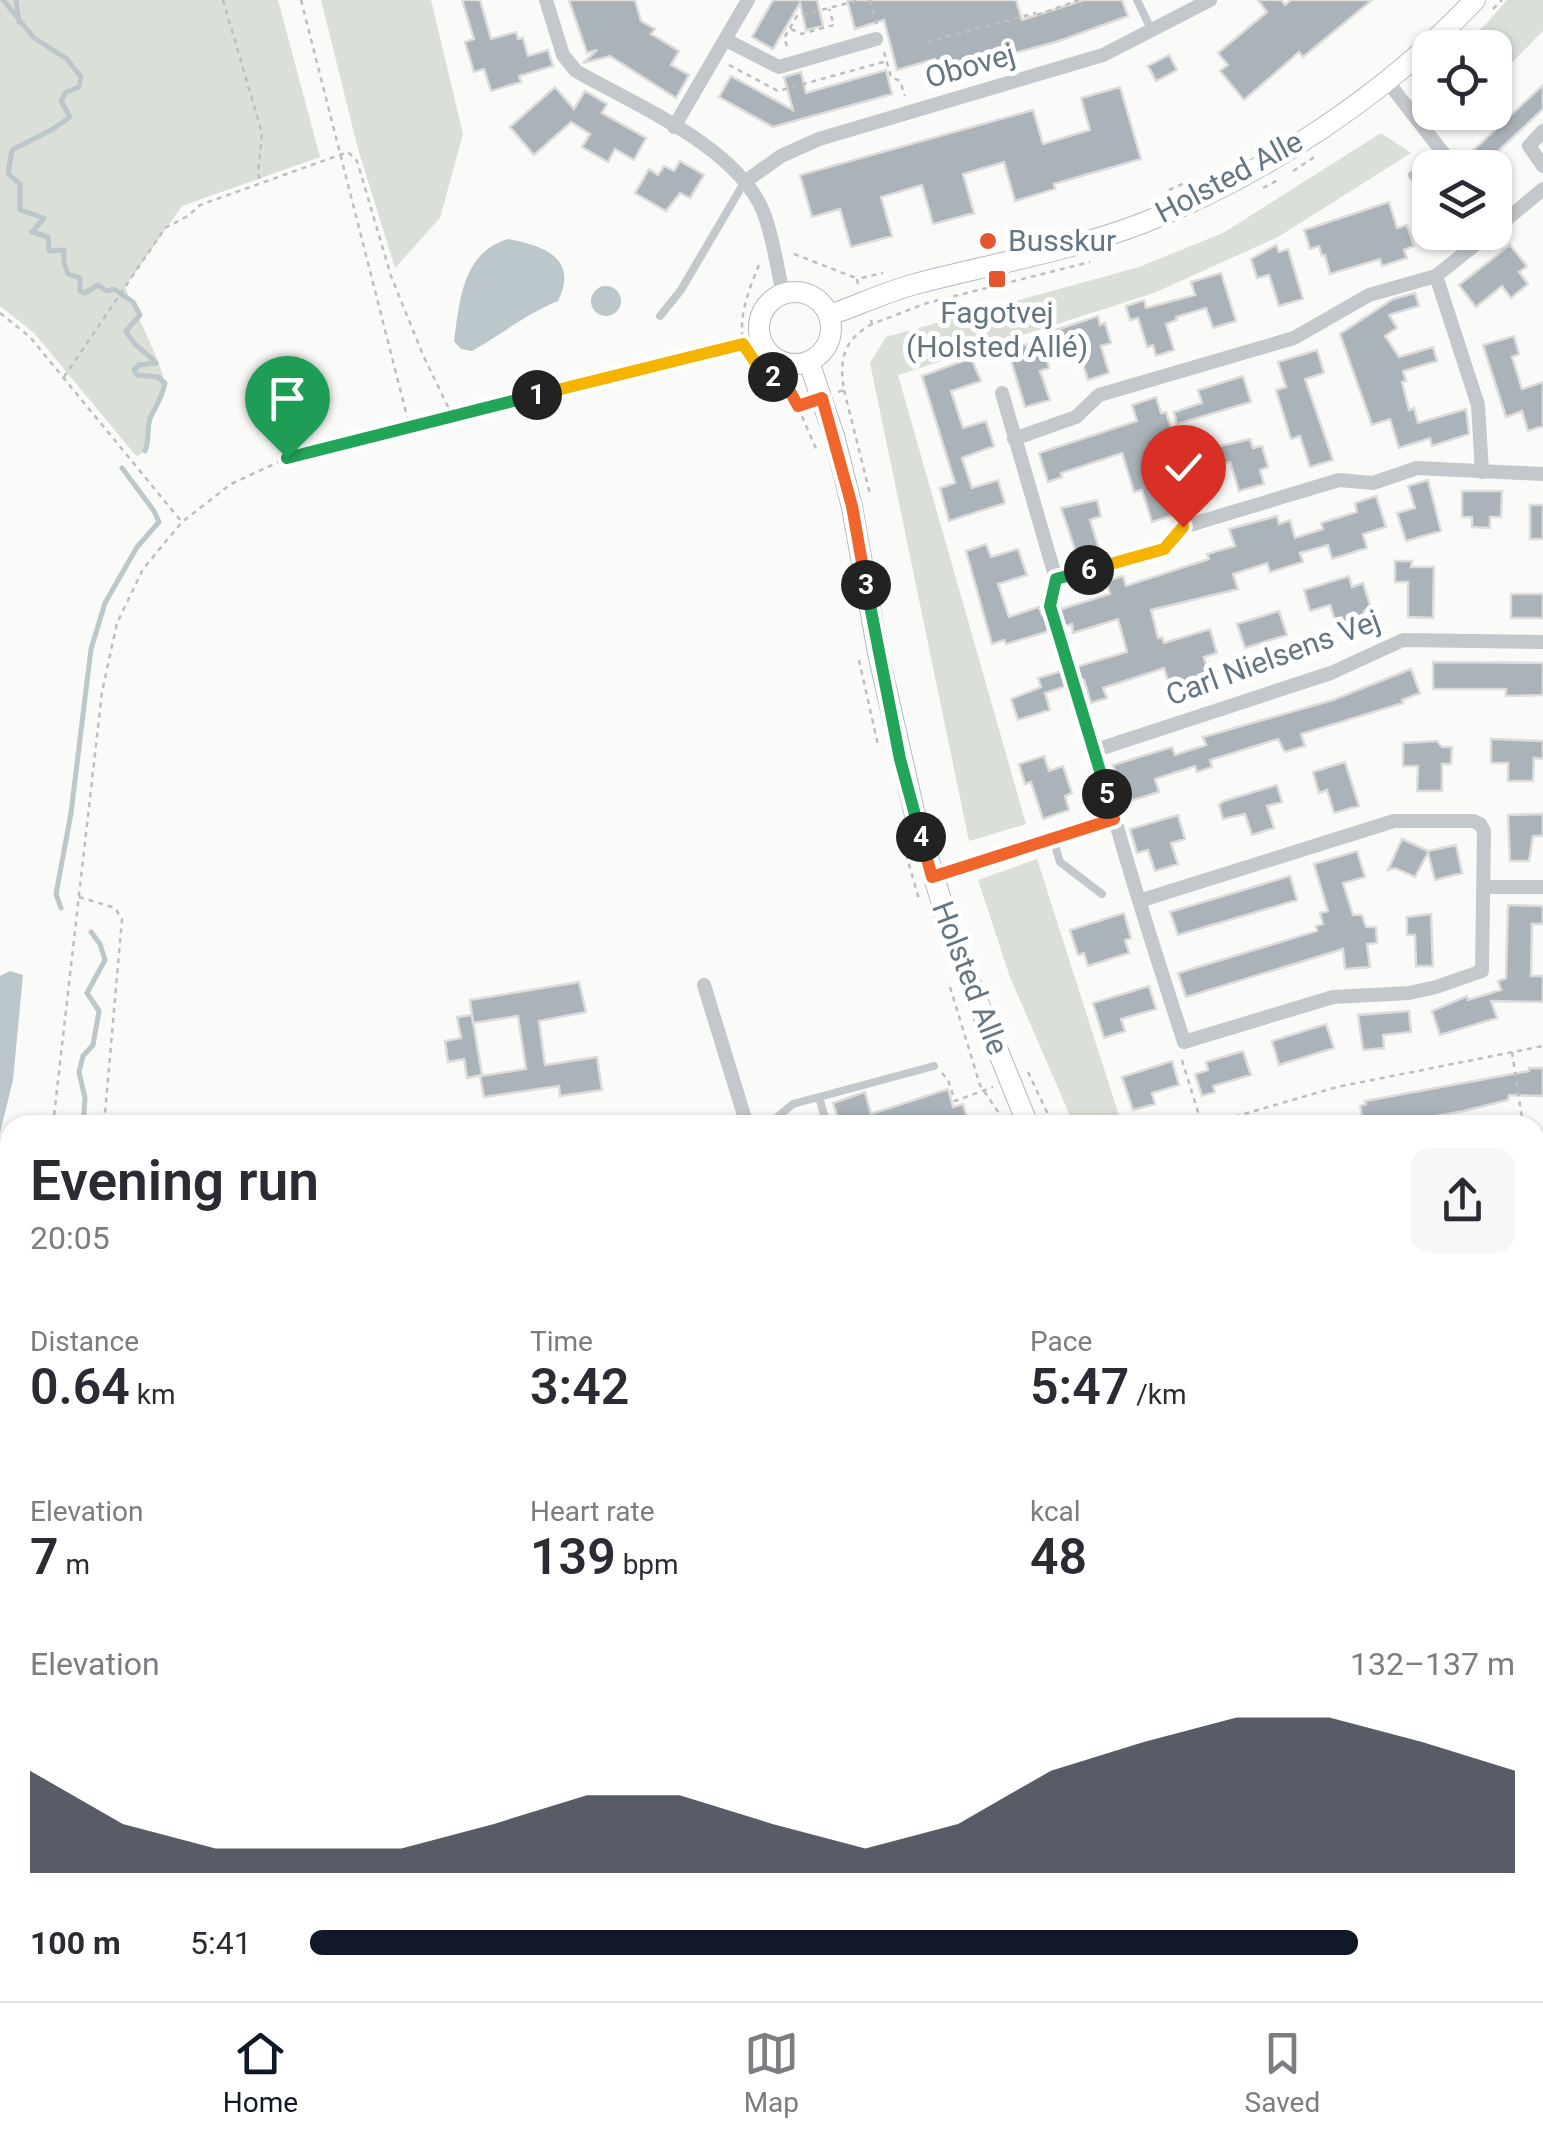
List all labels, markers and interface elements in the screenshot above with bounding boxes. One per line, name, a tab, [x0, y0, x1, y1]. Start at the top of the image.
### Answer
map controls	[1412, 30, 1512, 250]
button: locate	[1412, 30, 1512, 130]
street label: Obovej	[921, 36, 1019, 95]
street label: Holsted Alle	[1149, 123, 1308, 230]
button: layers	[1412, 150, 1512, 250]
place label: Busskur	[1008, 223, 1116, 258]
marker: Busskur	[977, 230, 999, 252]
marker: Fagotvej (Holsted Allé)	[986, 268, 1008, 290]
place label: Fagotvej (Holsted Allé)	[906, 295, 1088, 364]
pin: 2	[748, 352, 798, 402]
pin	[245, 356, 330, 459]
text: 2	[765, 360, 781, 393]
pin: 1	[512, 370, 562, 420]
icon: arrive	[260, 371, 315, 426]
text: 1	[529, 378, 545, 411]
pin	[1141, 425, 1226, 528]
icon: check	[1156, 440, 1211, 495]
pin: 6	[1064, 545, 1114, 595]
text: 6	[1081, 553, 1097, 586]
pin: 3	[841, 560, 891, 610]
text: 3	[858, 568, 874, 601]
street label: Carl Nielsens Vej	[1161, 603, 1385, 712]
pin: 5	[1082, 769, 1132, 819]
text: 5	[1099, 777, 1115, 810]
pin: 4	[896, 812, 946, 862]
text: 4	[913, 820, 929, 853]
street label: Holsted Alle	[925, 896, 1016, 1059]
button: share	[1410, 1148, 1515, 1253]
text: Evening run	[30, 1149, 319, 1213]
text: 20:05	[30, 1219, 110, 1257]
text: Distance	[30, 1325, 139, 1358]
text: Time	[530, 1325, 593, 1358]
text: Pace	[1030, 1325, 1092, 1358]
text: 0.64	[30, 1358, 130, 1416]
text: 3:42	[530, 1358, 629, 1416]
text: 5:47	[1030, 1358, 1129, 1416]
text: km	[130, 1378, 176, 1411]
text: /km	[1129, 1378, 1187, 1411]
text: Elevation	[30, 1495, 143, 1528]
text: Heart rate	[530, 1495, 655, 1528]
text: kcal	[1030, 1495, 1081, 1528]
text: 7	[30, 1528, 59, 1586]
text: 139	[530, 1528, 616, 1586]
text: 48	[1030, 1528, 1087, 1586]
text: m	[59, 1548, 90, 1581]
text: bpm	[616, 1548, 679, 1581]
text: Elevation	[30, 1645, 160, 1683]
text: 132–137 m	[1350, 1645, 1515, 1683]
text: 100 m	[30, 1924, 121, 1962]
text: 5:41	[190, 1924, 252, 1962]
tab: Home	[223, 2026, 298, 2119]
tab: Map	[744, 2026, 799, 2119]
tab: Saved	[1245, 2026, 1320, 2119]

